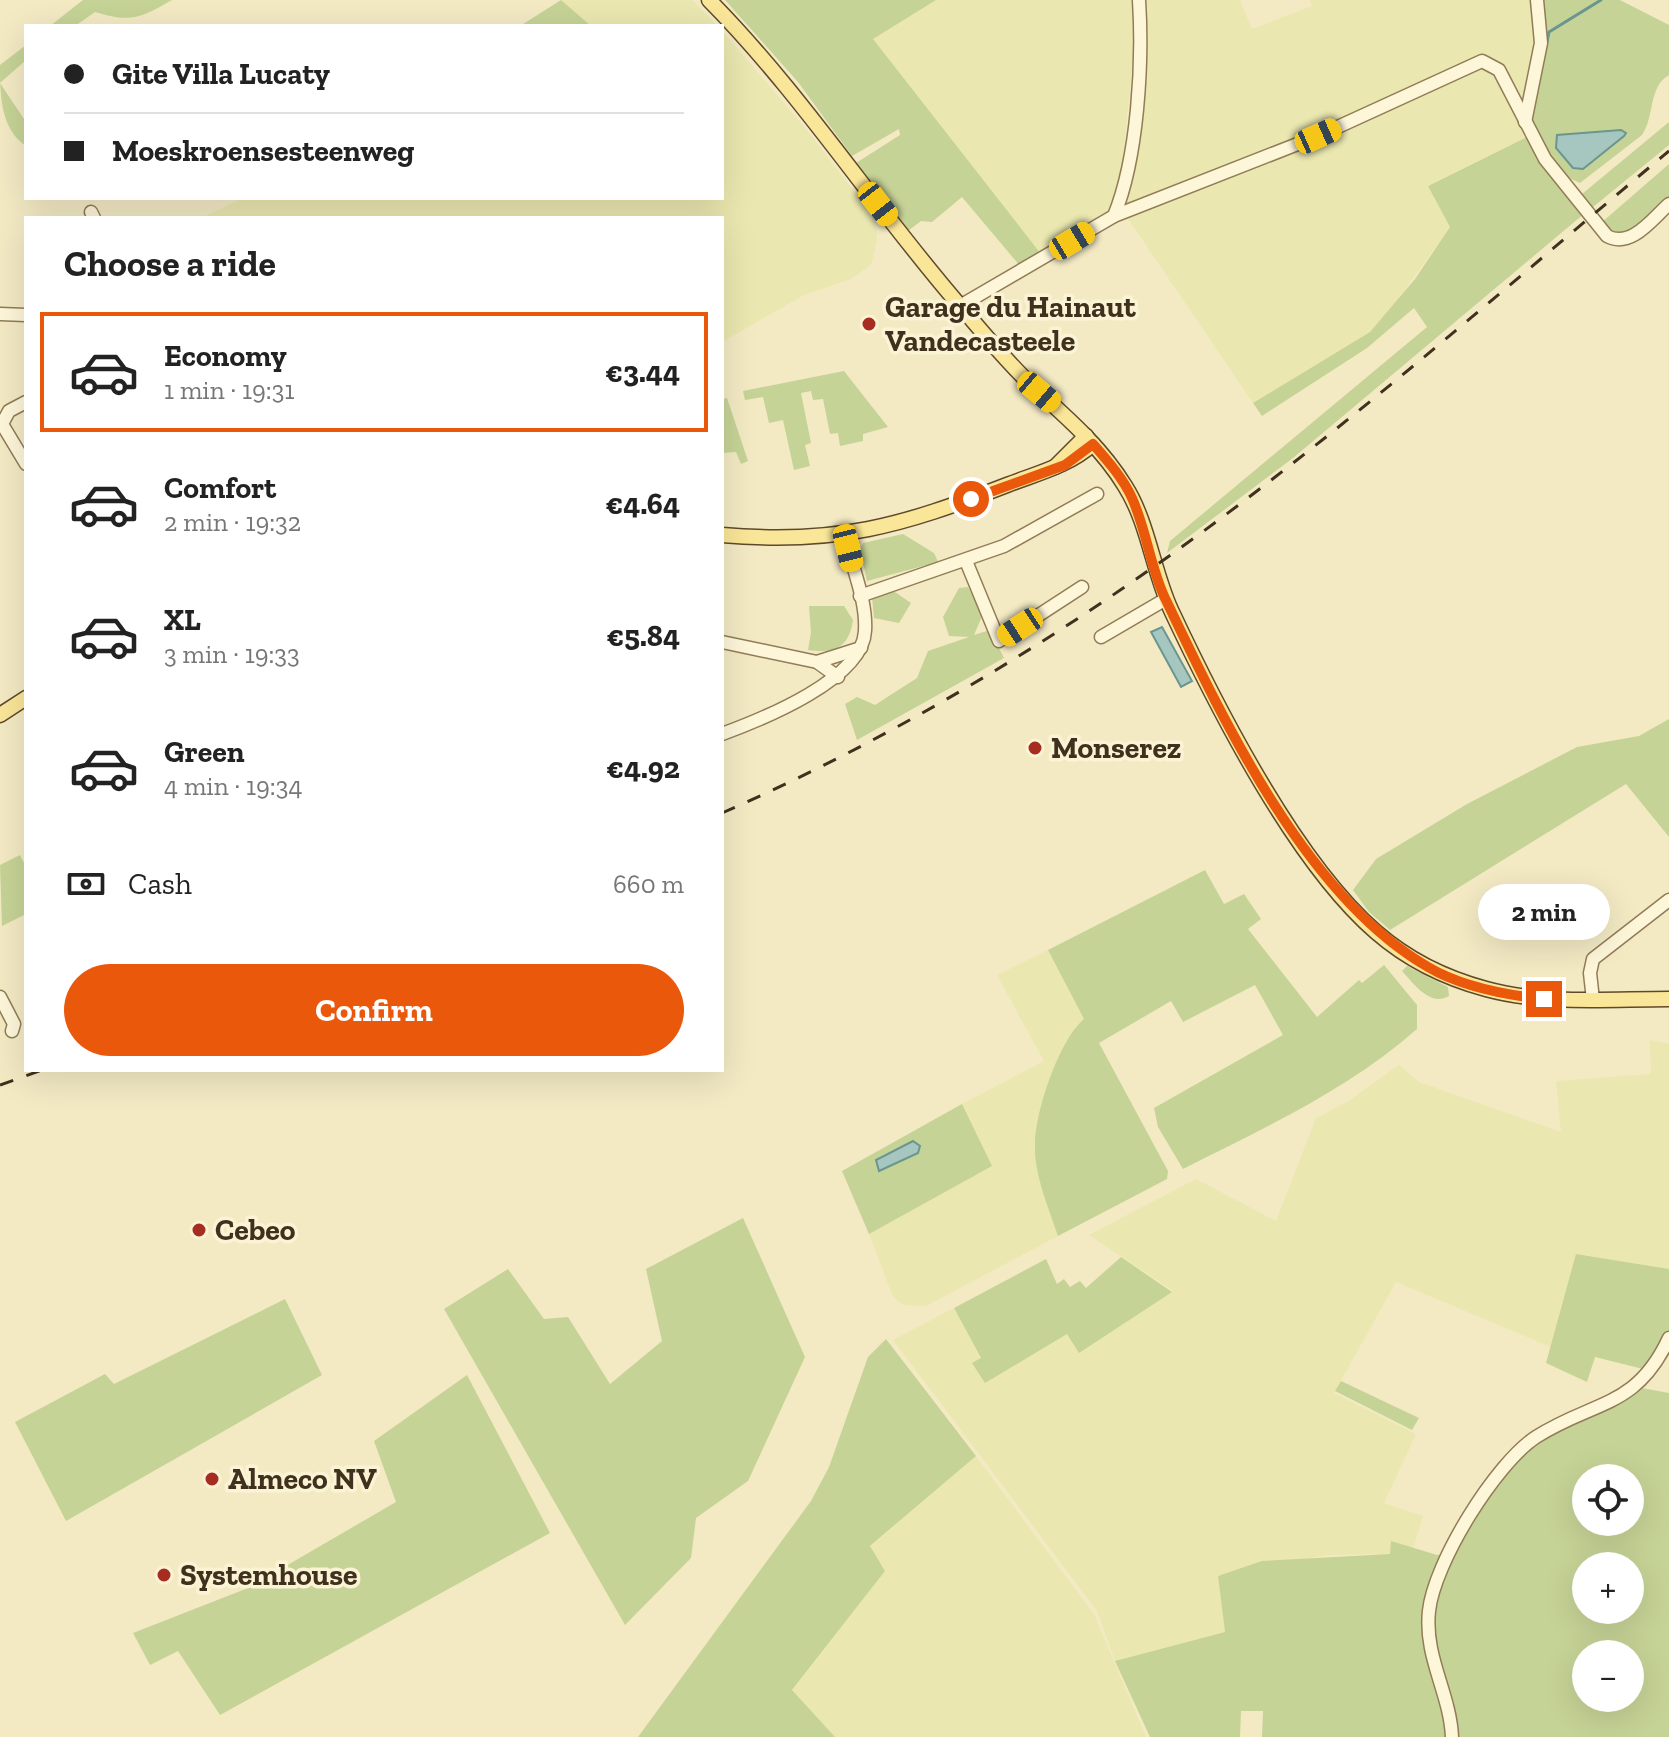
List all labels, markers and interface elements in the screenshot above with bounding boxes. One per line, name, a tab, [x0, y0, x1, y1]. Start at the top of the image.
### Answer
text: Gite Villa Lucaty	[112, 56, 330, 92]
car	[1291, 115, 1345, 157]
text: Moeskroensesteenweg	[112, 133, 414, 169]
car	[854, 178, 902, 230]
car	[1045, 218, 1099, 264]
text: Choose a ride	[64, 242, 276, 285]
place label: Garage du Hainaut Vandecasteele	[885, 289, 1137, 359]
marker: Garage du Hainaut Vandecasteele	[860, 315, 878, 333]
icon: car	[68, 336, 140, 408]
text: Economy	[164, 338, 287, 374]
text: €3.44	[605, 354, 680, 390]
car	[1013, 367, 1065, 417]
text: 1 min · 19:31	[164, 374, 294, 406]
icon: car	[68, 468, 140, 540]
text: Comfort	[164, 470, 276, 506]
route start	[953, 481, 989, 517]
text: €4.64	[606, 486, 680, 522]
text: 2 min · 19:32	[164, 506, 301, 538]
car	[831, 522, 865, 574]
icon: car	[68, 600, 140, 672]
text: XL	[164, 602, 201, 638]
car	[993, 604, 1047, 650]
text: €5.84	[606, 618, 680, 654]
text: 3 min · 19:33	[164, 638, 300, 670]
place label: Monserez	[1051, 730, 1181, 766]
icon: car	[68, 732, 140, 804]
text: Green	[164, 734, 244, 770]
marker: Monserez	[1026, 739, 1044, 757]
text: €4.92	[606, 750, 680, 786]
text: 4 min · 19:34	[164, 770, 302, 802]
icon: cash	[64, 862, 108, 906]
text: Cash	[128, 866, 192, 902]
text: 660 m	[613, 868, 684, 900]
callout: 2 min	[1478, 883, 1610, 939]
text: 2 min	[1512, 896, 1576, 928]
button: Confirm	[64, 964, 684, 1056]
route end	[1526, 981, 1562, 1017]
place label: Cebeo	[215, 1212, 296, 1248]
marker: Cebeo	[190, 1221, 208, 1239]
place label: Almeco NV	[228, 1461, 377, 1497]
map controls	[1572, 1464, 1644, 1712]
button: locate	[1572, 1464, 1644, 1536]
marker: Almeco NV	[203, 1470, 221, 1488]
button: +	[1572, 1552, 1644, 1624]
place label: Systemhouse	[180, 1557, 357, 1593]
marker: Systemhouse	[155, 1566, 173, 1584]
button: −	[1572, 1640, 1644, 1712]

